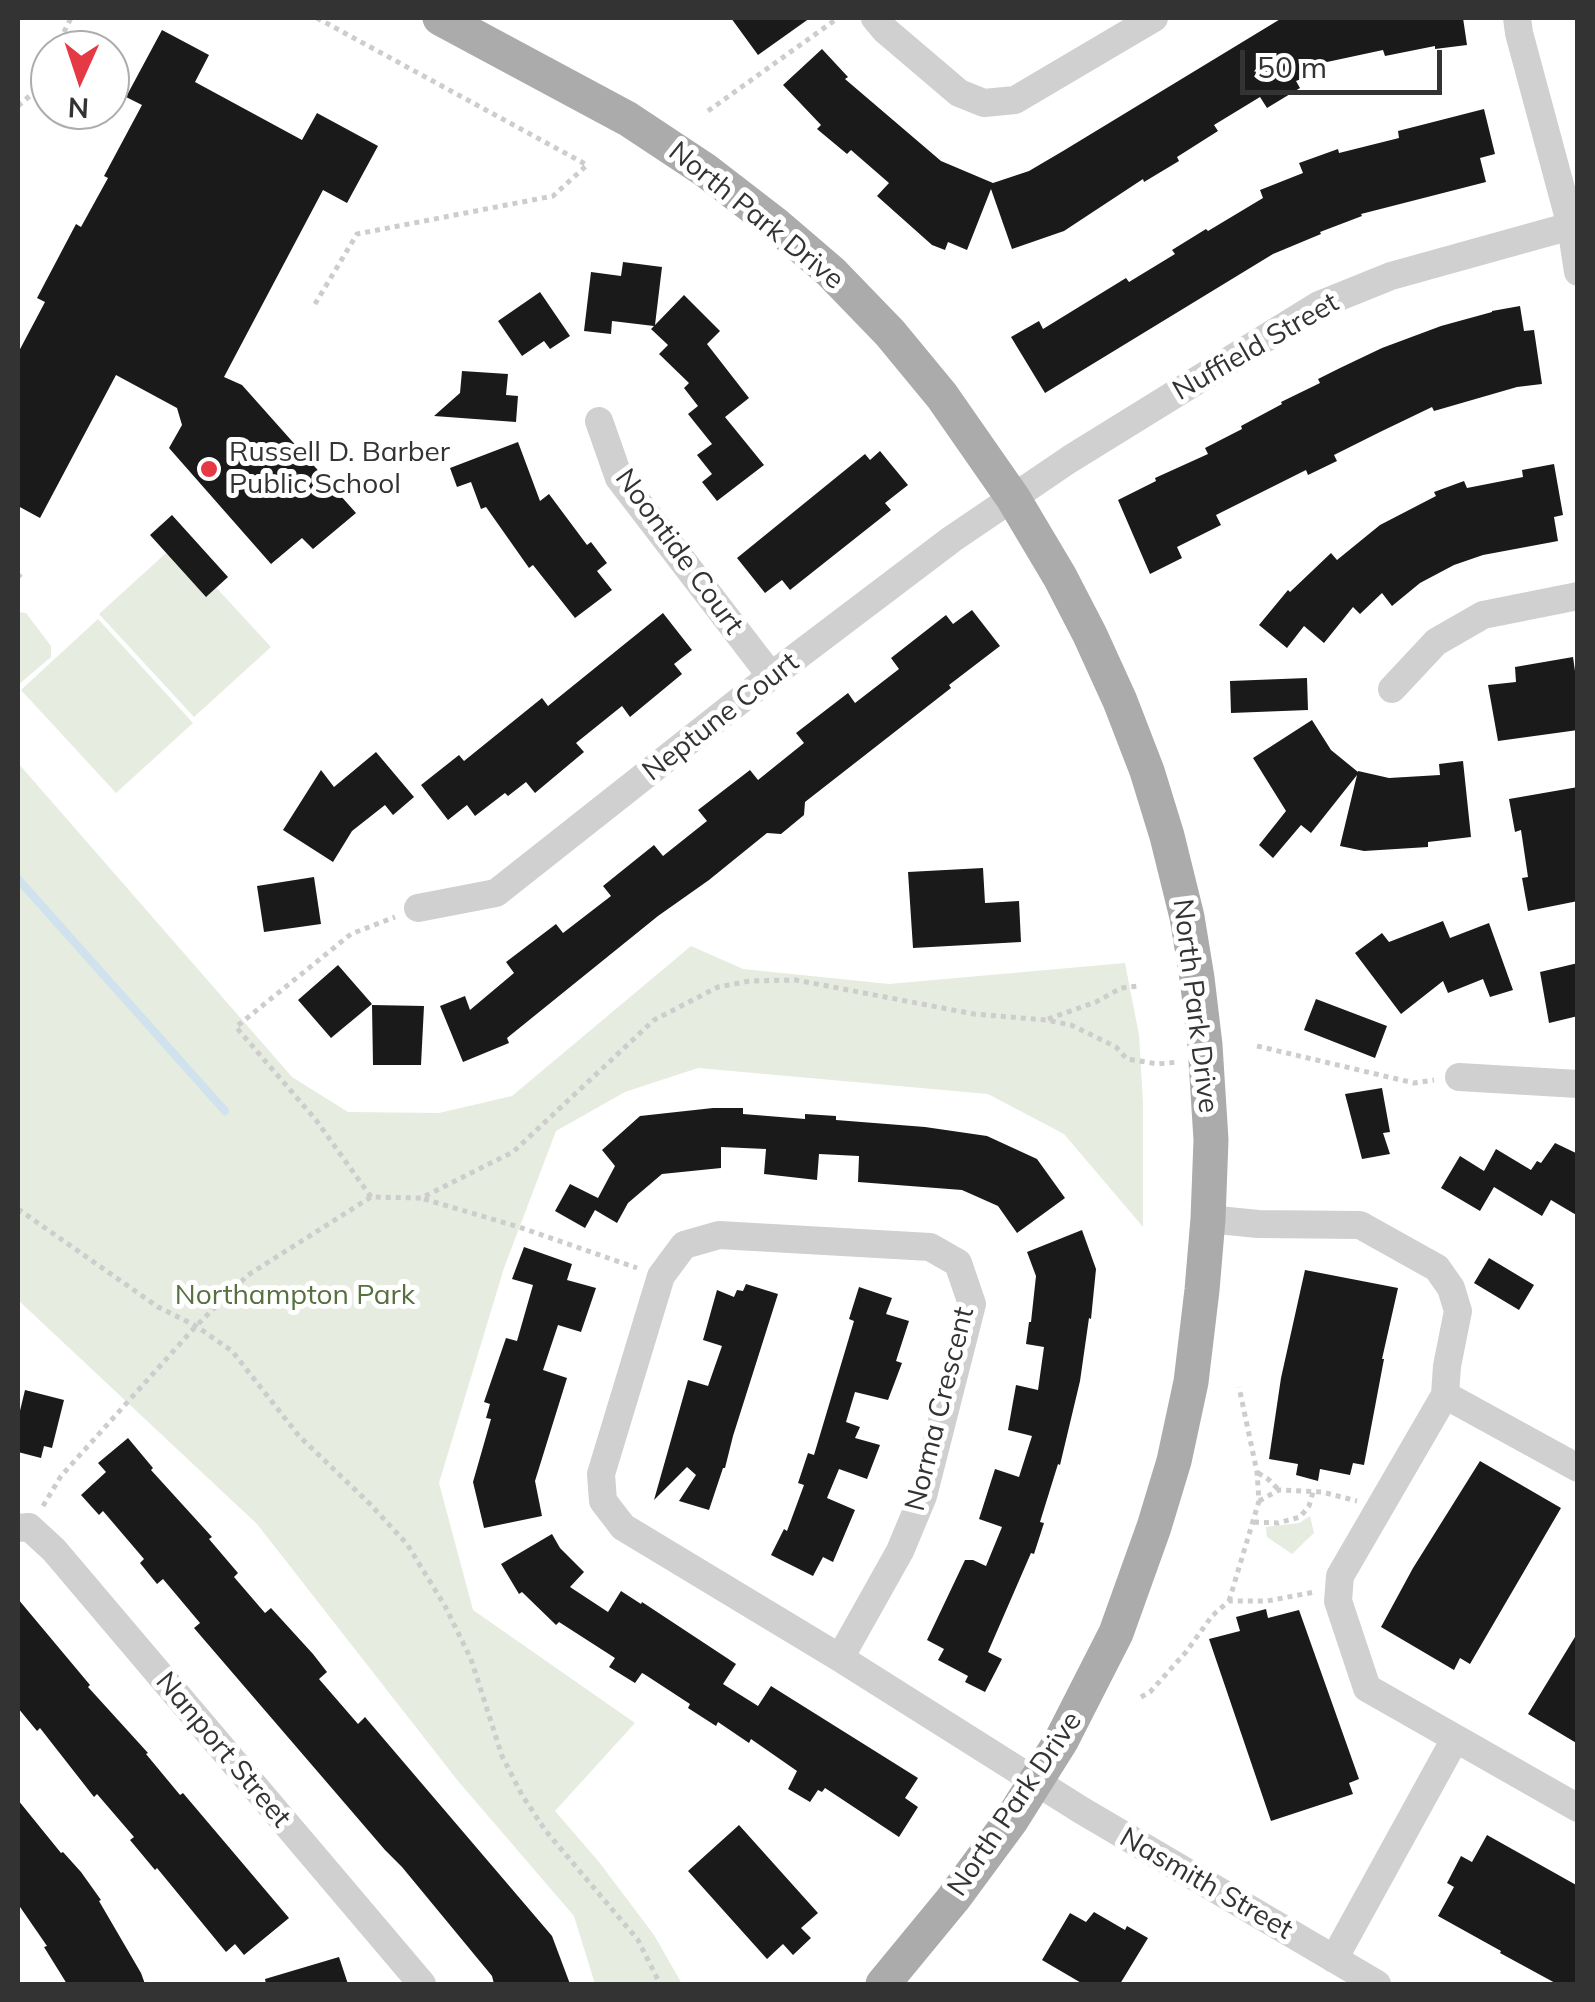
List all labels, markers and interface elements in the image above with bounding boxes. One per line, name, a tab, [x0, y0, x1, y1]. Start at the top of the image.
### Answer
north arrow	[30, 30, 130, 130]
scale bar	[1245, 30, 1448, 92]
text: 50 m	[1257, 48, 1327, 86]
text: N	[67, 90, 90, 126]
street label: North Park Drive	[662, 135, 850, 297]
street label: Nuffield Street	[1167, 286, 1345, 408]
place label: Russell D. Barber Public School	[229, 436, 450, 502]
marker: Russell D. Barber Public School	[198, 458, 220, 480]
street label: Noontide Court	[608, 463, 750, 641]
street label: Neptune Court	[636, 646, 806, 788]
street label: North Park Drive	[1165, 897, 1225, 1115]
park label: Northampton Park	[175, 1279, 415, 1313]
street label: Norma Crescent	[898, 1304, 982, 1514]
street label: Nanport Street	[148, 1666, 298, 1834]
street label: North Park Drive	[941, 1705, 1089, 1903]
street label: Nasmith Street	[1114, 1821, 1298, 1947]

